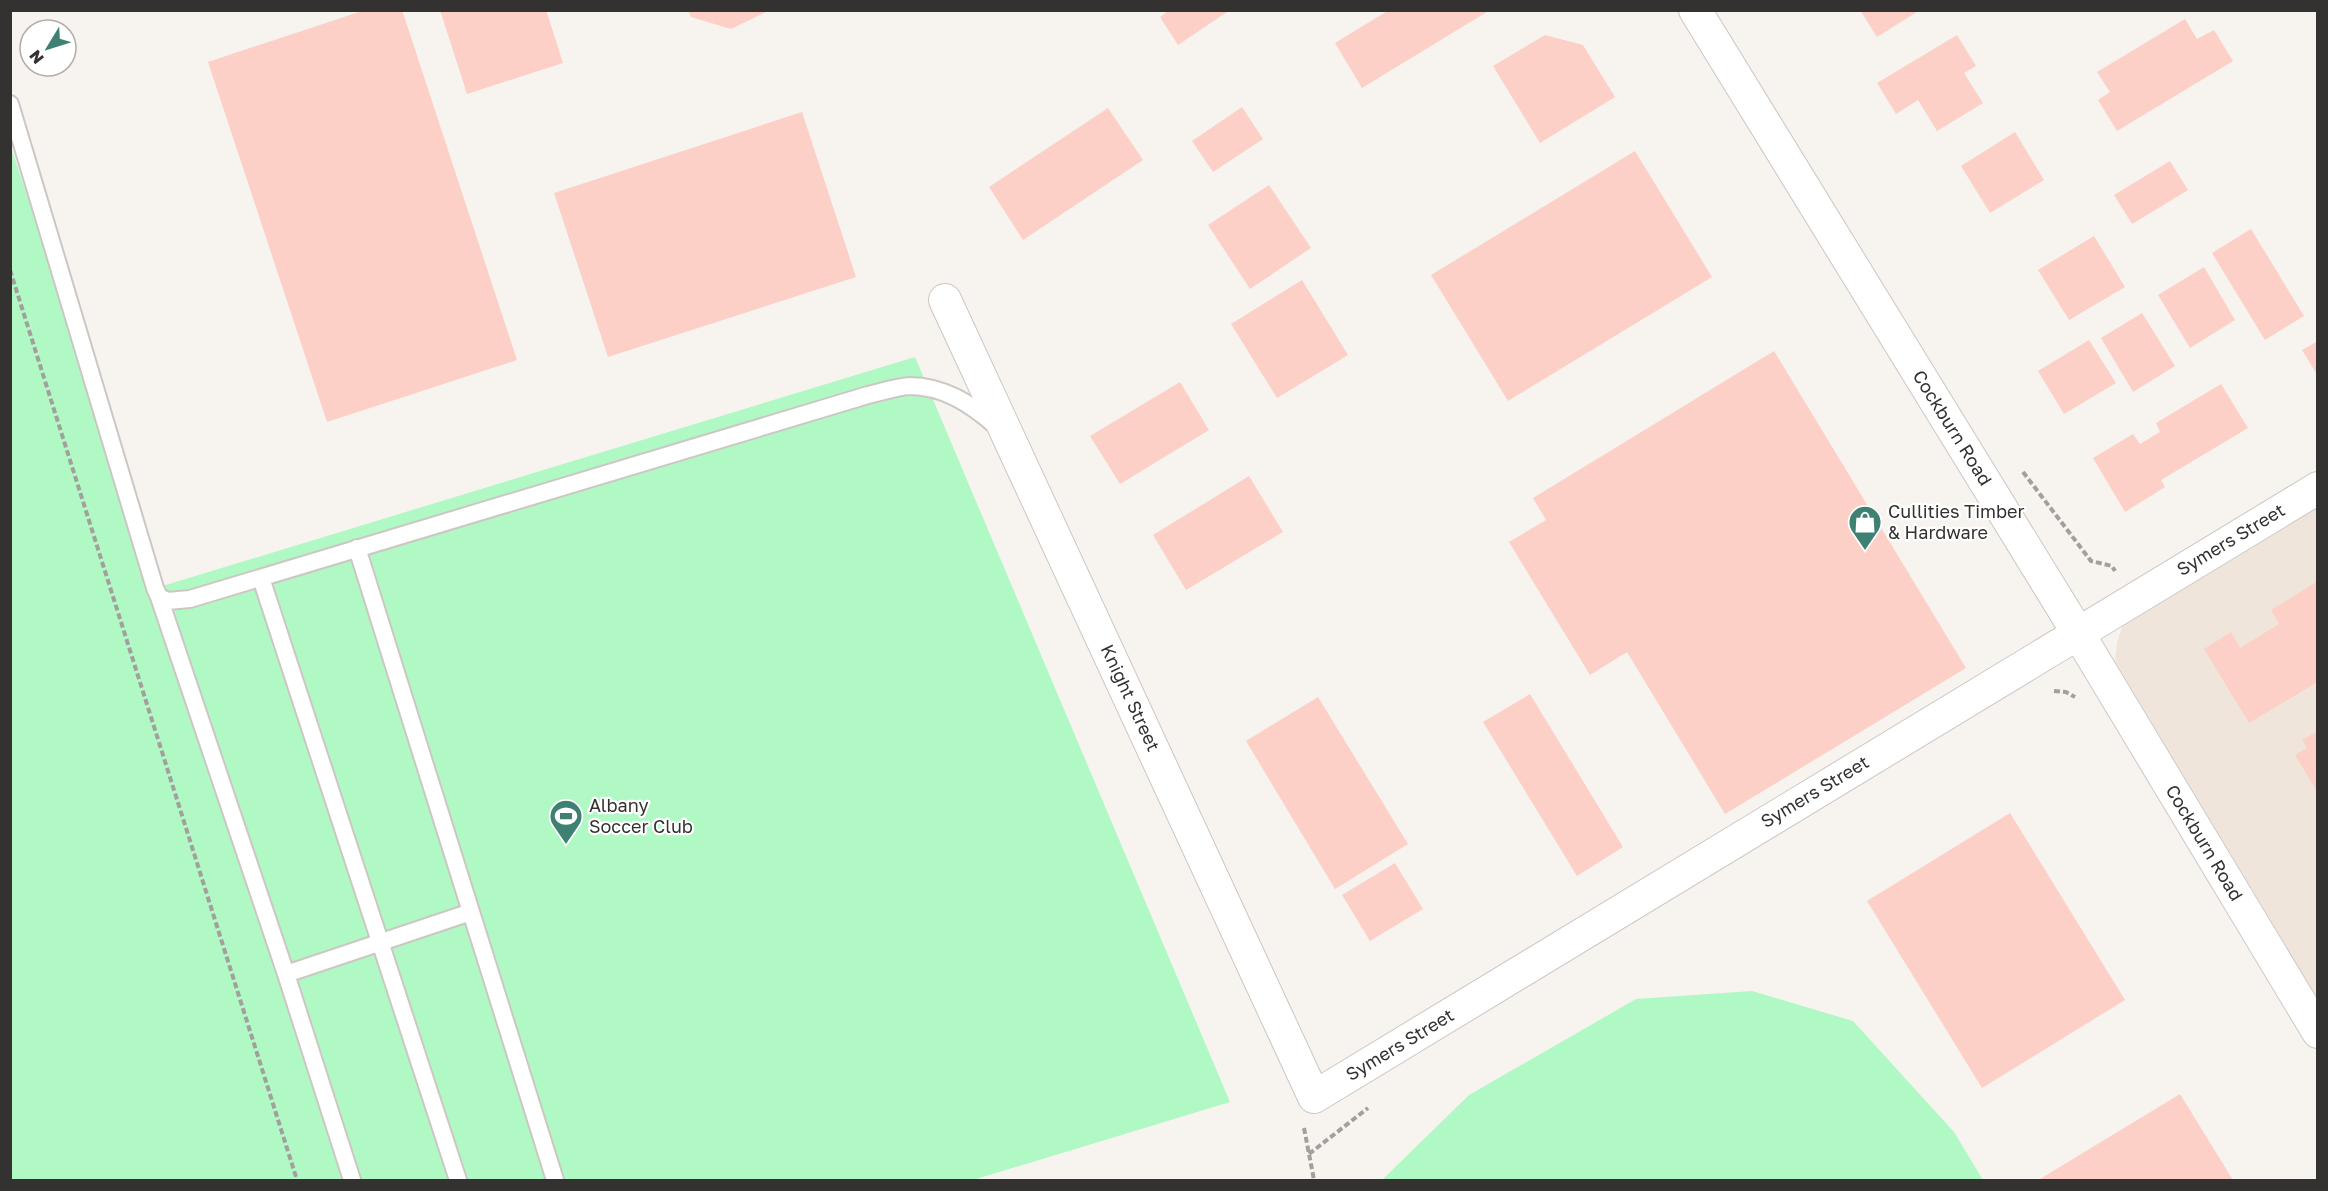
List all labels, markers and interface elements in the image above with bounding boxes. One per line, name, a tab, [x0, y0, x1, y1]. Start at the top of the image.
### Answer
north arrow	[18, 18, 78, 78]
text: N	[25, 46, 48, 68]
street label: Cockburn Road	[1909, 366, 1997, 489]
street label: Symers Street	[2172, 498, 2288, 580]
place label: Cullities Timber & Hardware	[1888, 500, 2024, 543]
shop icon: Cullities Timber & Hardware	[1847, 504, 1883, 551]
street label: Knight Street	[1097, 641, 1165, 754]
street label: Symers Street	[1756, 750, 1872, 832]
street label: Cockburn Road	[2162, 780, 2248, 905]
place label: Albany Soccer Club	[589, 794, 693, 837]
sports icon: Albany Soccer Club	[548, 798, 584, 845]
street label: Symers Street	[1341, 1003, 1457, 1085]

